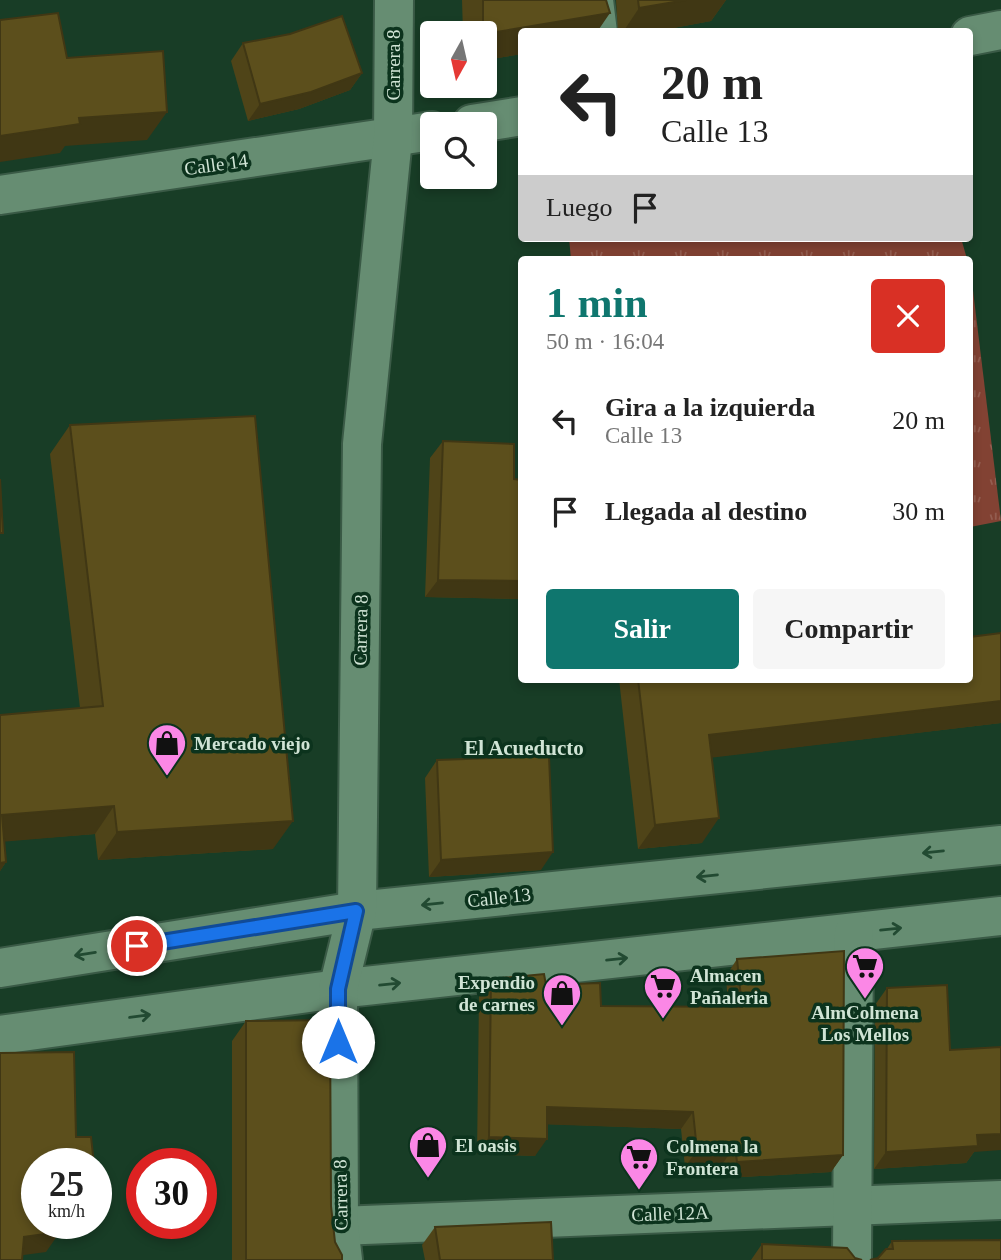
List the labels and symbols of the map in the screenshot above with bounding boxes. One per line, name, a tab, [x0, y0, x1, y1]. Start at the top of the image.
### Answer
north arrow	[420, 21, 497, 98]
street label: Carrera 8	[383, 29, 404, 101]
street label: Calle 14	[183, 150, 250, 179]
street label: Carrera 8	[349, 594, 372, 666]
shop icon: Mercado viejo	[146, 722, 188, 777]
place label: Mercado viejo	[194, 733, 310, 754]
district label: El Acueducto	[464, 736, 584, 760]
one-way arrow	[922, 846, 945, 859]
one-way arrow	[696, 869, 719, 882]
street label: Calle 13	[466, 884, 532, 911]
one-way arrow	[421, 897, 444, 910]
pin	[107, 916, 167, 976]
one-way arrow	[880, 922, 902, 935]
supermarket icon: AlmColmena Los Mellos	[844, 945, 886, 1000]
one-way arrow	[75, 948, 97, 961]
one-way arrow	[605, 952, 627, 965]
supermarket icon: Almacen Pañaleria	[642, 965, 684, 1020]
place label: Almacen Pañaleria	[690, 965, 769, 1008]
place label: Expendio de carnes	[458, 972, 535, 1015]
shop icon: Expendio de carnes	[541, 972, 583, 1027]
one-way arrow	[379, 977, 401, 990]
place label: AlmColmena Los Mellos	[811, 1002, 919, 1045]
position arrow	[301, 1005, 375, 1079]
one-way arrow	[129, 1009, 151, 1022]
shop icon: El oasis	[407, 1124, 449, 1179]
place label: El oasis	[455, 1135, 517, 1156]
supermarket icon: Colmena la Frontera	[618, 1136, 660, 1191]
place label: Colmena la Frontera	[666, 1136, 759, 1179]
speed limit sign: 30	[126, 1148, 217, 1239]
street label: Carrera 8	[329, 1159, 352, 1231]
street label: Calle 12A	[631, 1202, 709, 1225]

